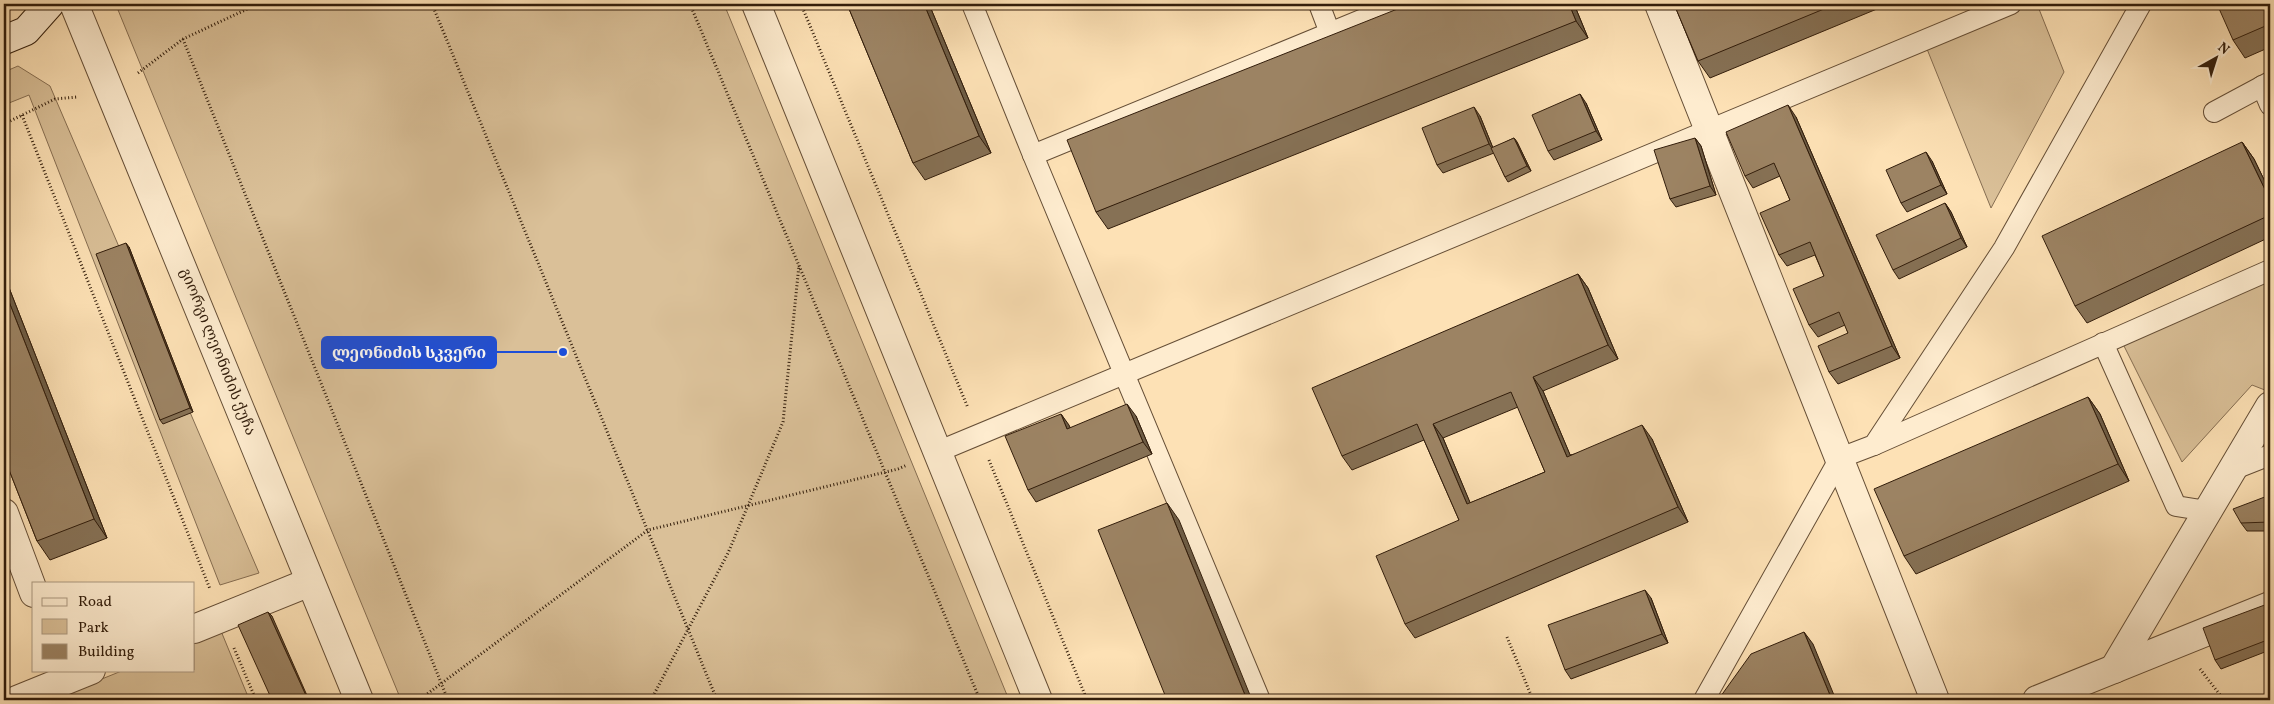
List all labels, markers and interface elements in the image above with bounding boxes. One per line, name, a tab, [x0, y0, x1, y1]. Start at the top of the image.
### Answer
north arrow	[2192, 32, 2242, 82]
text: N	[2213, 38, 2233, 60]
street label: გიორგი ლეონიძის ქუჩა	[174, 265, 260, 439]
callout: ლეონიძის სკვერი	[322, 337, 496, 368]
text: ლეონიძის სკვერი	[332, 343, 486, 365]
legend	[32, 582, 195, 672]
text: Road	[78, 592, 112, 613]
text: Park	[78, 618, 109, 639]
text: Building	[78, 642, 135, 663]

